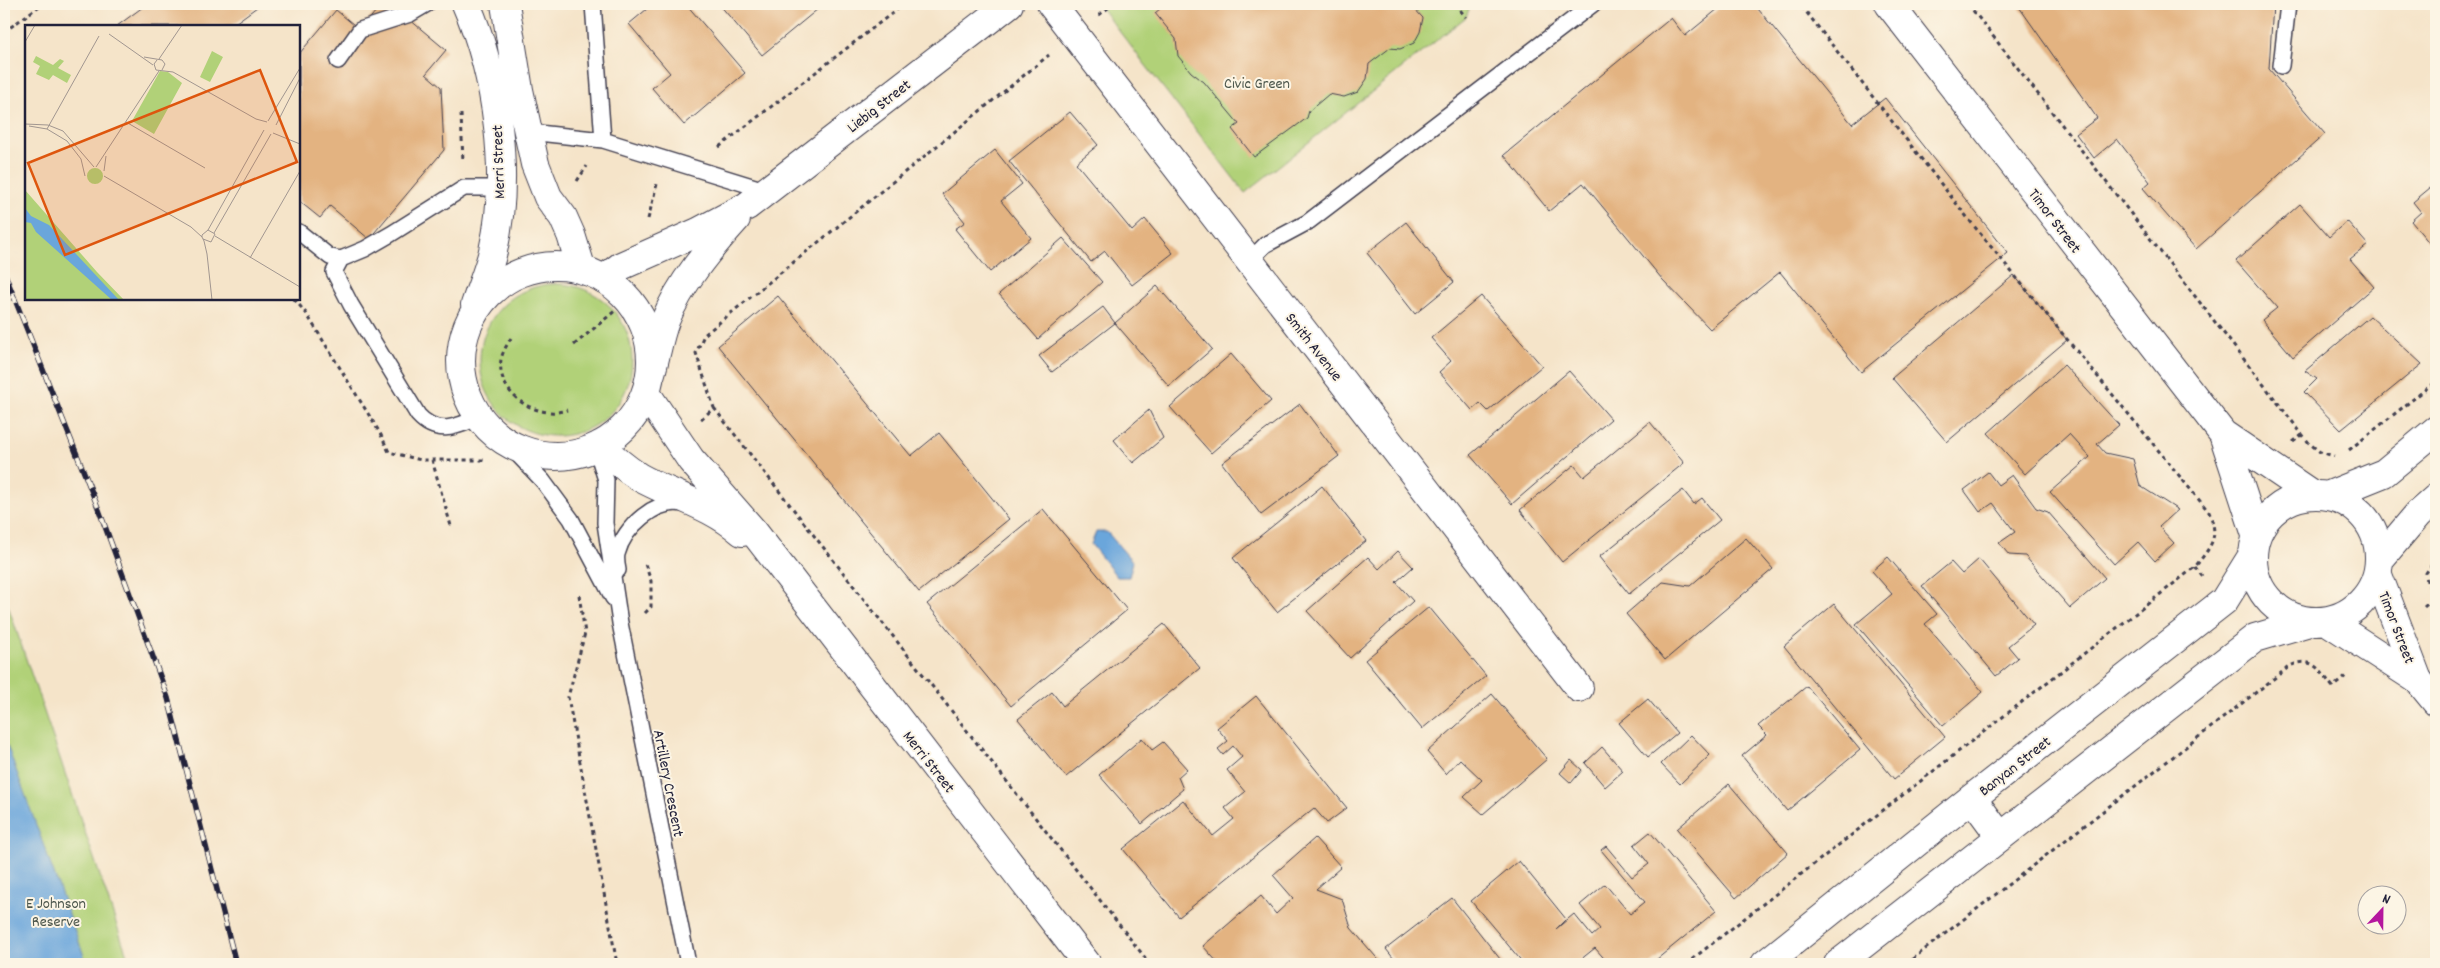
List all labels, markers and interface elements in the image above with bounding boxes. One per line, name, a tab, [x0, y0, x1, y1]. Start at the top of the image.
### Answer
inset map	[25, 25, 300, 300]
park label: Civic Green	[1224, 73, 1290, 96]
street label: Liebig Street	[843, 74, 917, 139]
street label: Merri Street	[487, 125, 512, 199]
street label: Timor Street	[2022, 184, 2086, 259]
street label: Smith Avenue	[1279, 308, 1347, 387]
street label: Timor Street	[2371, 588, 2420, 668]
street label: Merri Street	[896, 726, 960, 799]
street label: Artillery Crescent	[646, 728, 689, 839]
street label: Banyan Street	[1974, 731, 2057, 803]
north arrow	[2358, 886, 2408, 936]
text: N	[2379, 889, 2393, 910]
park label: E Johnson Reserve	[26, 893, 86, 934]

